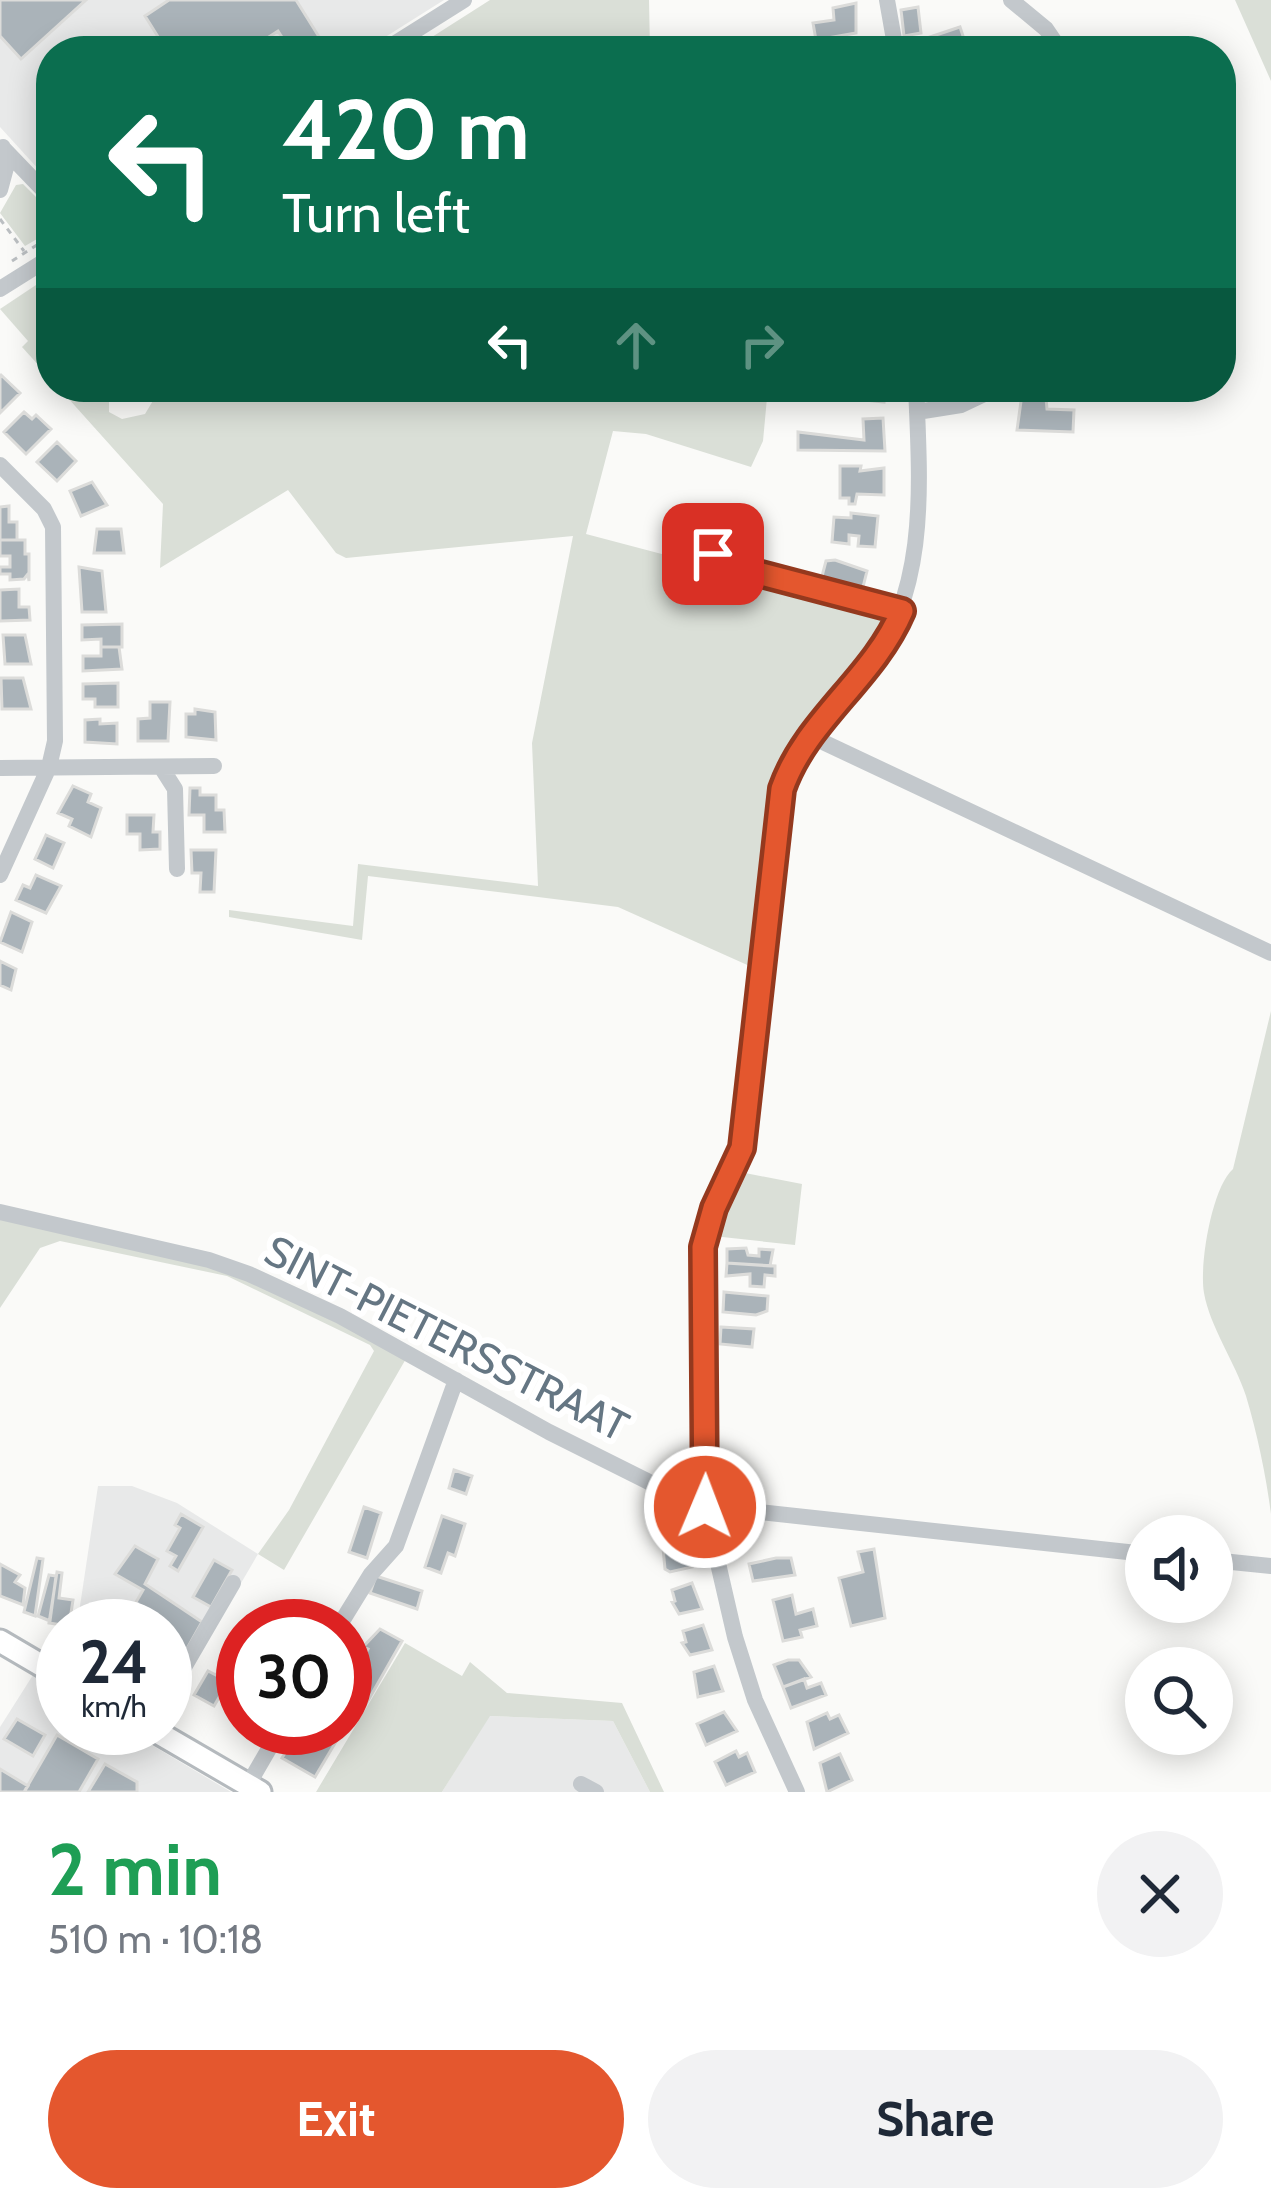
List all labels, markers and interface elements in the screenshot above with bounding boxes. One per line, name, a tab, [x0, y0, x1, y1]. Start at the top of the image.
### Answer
text: 420 m	[282, 78, 530, 180]
icon: left	[84, 84, 240, 240]
text: Turn left	[282, 180, 470, 246]
icon: left	[477, 312, 543, 378]
icon: ahead	[603, 312, 669, 378]
icon: right	[729, 312, 795, 378]
pin	[662, 503, 764, 605]
icon: arrive	[680, 521, 746, 587]
street label: SINT-PIETERSSTRAAT	[257, 1224, 637, 1452]
position arrow	[642, 1444, 768, 1570]
map controls	[1125, 1515, 1233, 1755]
button: sound	[1125, 1515, 1233, 1623]
speed limit sign: 30	[216, 1599, 372, 1755]
text: 24	[80, 1625, 149, 1698]
button: search	[1125, 1647, 1233, 1755]
text: km/h	[81, 1688, 147, 1725]
text: 2 min	[48, 1826, 222, 1913]
button: close	[1097, 1831, 1223, 1957]
text: 510 m · 10:18	[48, 1915, 263, 1963]
button: Exit	[48, 2050, 624, 2188]
button: Share	[648, 2050, 1223, 2188]

